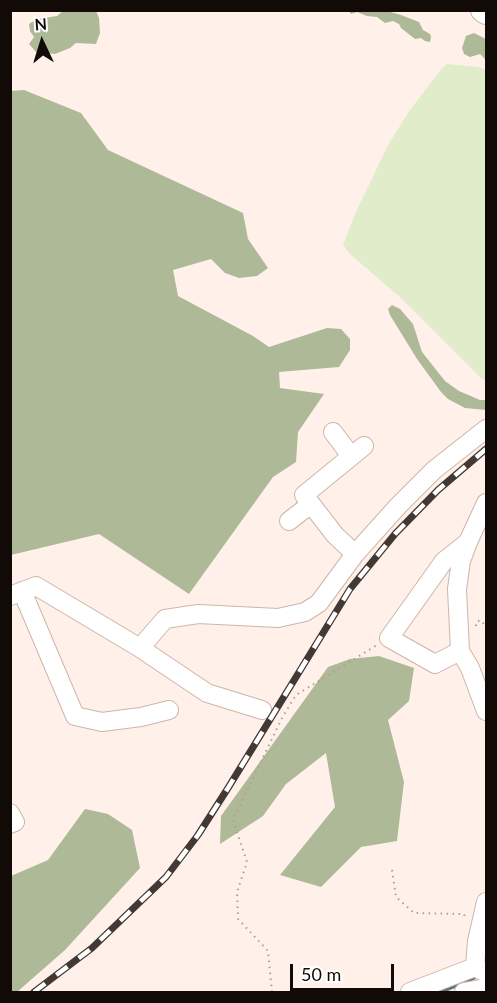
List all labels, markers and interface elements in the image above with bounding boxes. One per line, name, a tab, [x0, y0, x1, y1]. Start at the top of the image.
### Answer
north arrow	[12, 12, 72, 72]
text: N	[34, 14, 48, 33]
scale bar	[293, 952, 396, 990]
text: 50 m	[301, 963, 341, 985]

